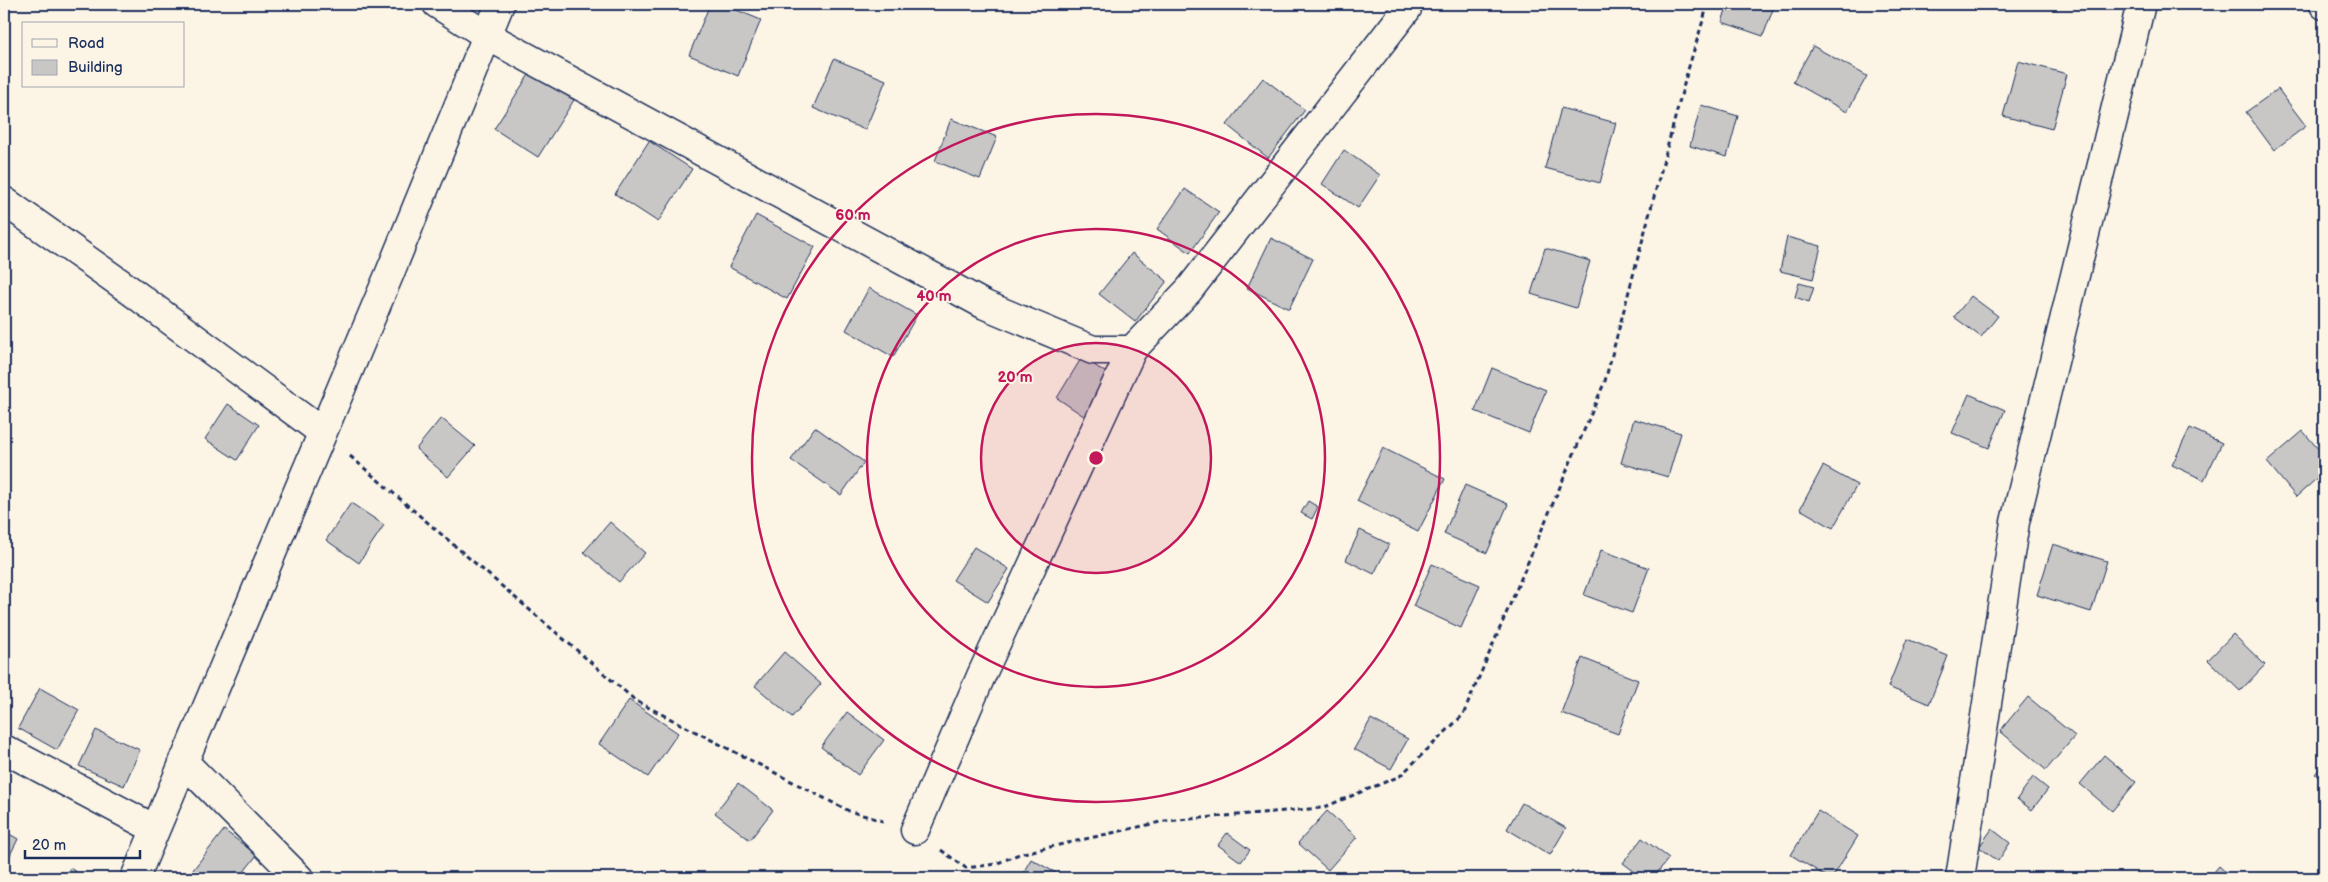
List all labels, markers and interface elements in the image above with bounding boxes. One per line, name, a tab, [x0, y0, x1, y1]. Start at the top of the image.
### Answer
legend	[22, 22, 185, 88]
text: Road	[68, 34, 104, 53]
text: Building	[68, 58, 123, 77]
text: 60 m	[835, 206, 871, 225]
text: 40 m	[916, 287, 952, 306]
text: 20 m	[998, 368, 1033, 387]
centre of rings	[1087, 449, 1105, 467]
scale bar	[25, 827, 140, 859]
text: 20 m	[32, 836, 66, 855]

